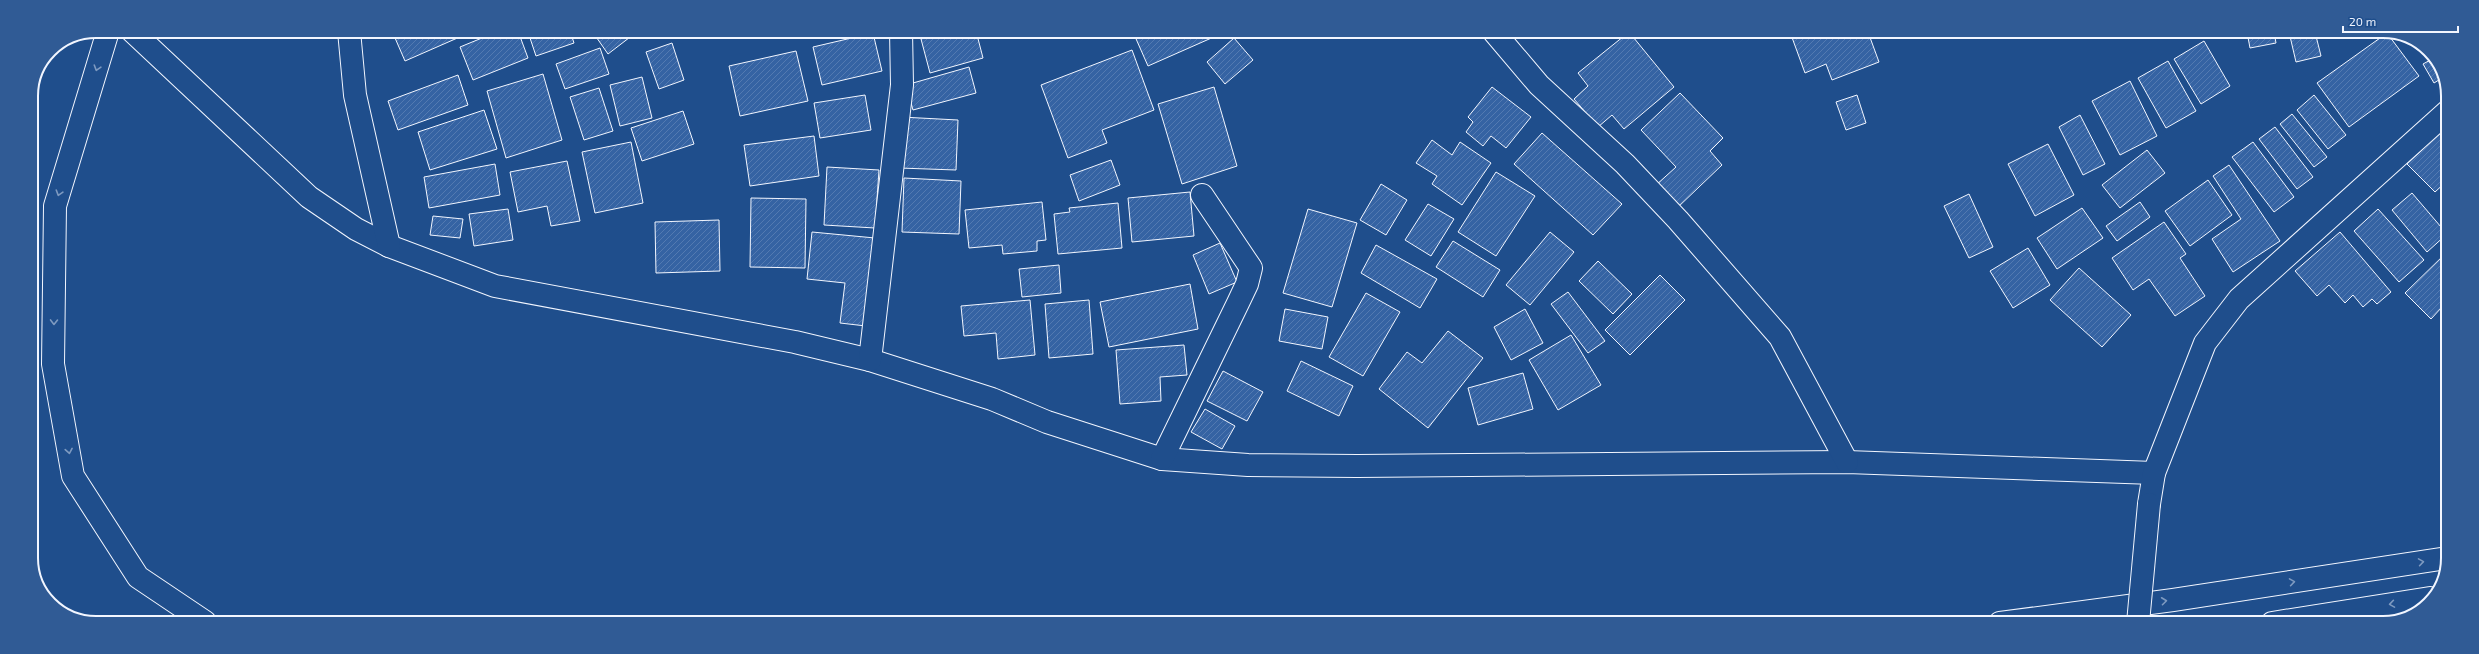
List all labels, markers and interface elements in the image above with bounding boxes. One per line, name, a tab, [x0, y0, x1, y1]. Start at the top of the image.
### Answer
scale bar	[2343, 8, 2458, 34]
text: 20 m	[2349, 14, 2376, 28]
one-way arrow	[93, 65, 102, 72]
one-way arrow	[55, 189, 64, 196]
one-way arrow	[50, 319, 58, 325]
one-way arrow	[64, 448, 73, 454]
one-way arrow	[2418, 558, 2424, 567]
one-way arrow	[2289, 578, 2296, 587]
one-way arrow	[2161, 597, 2167, 606]
one-way arrow	[2389, 599, 2395, 608]

